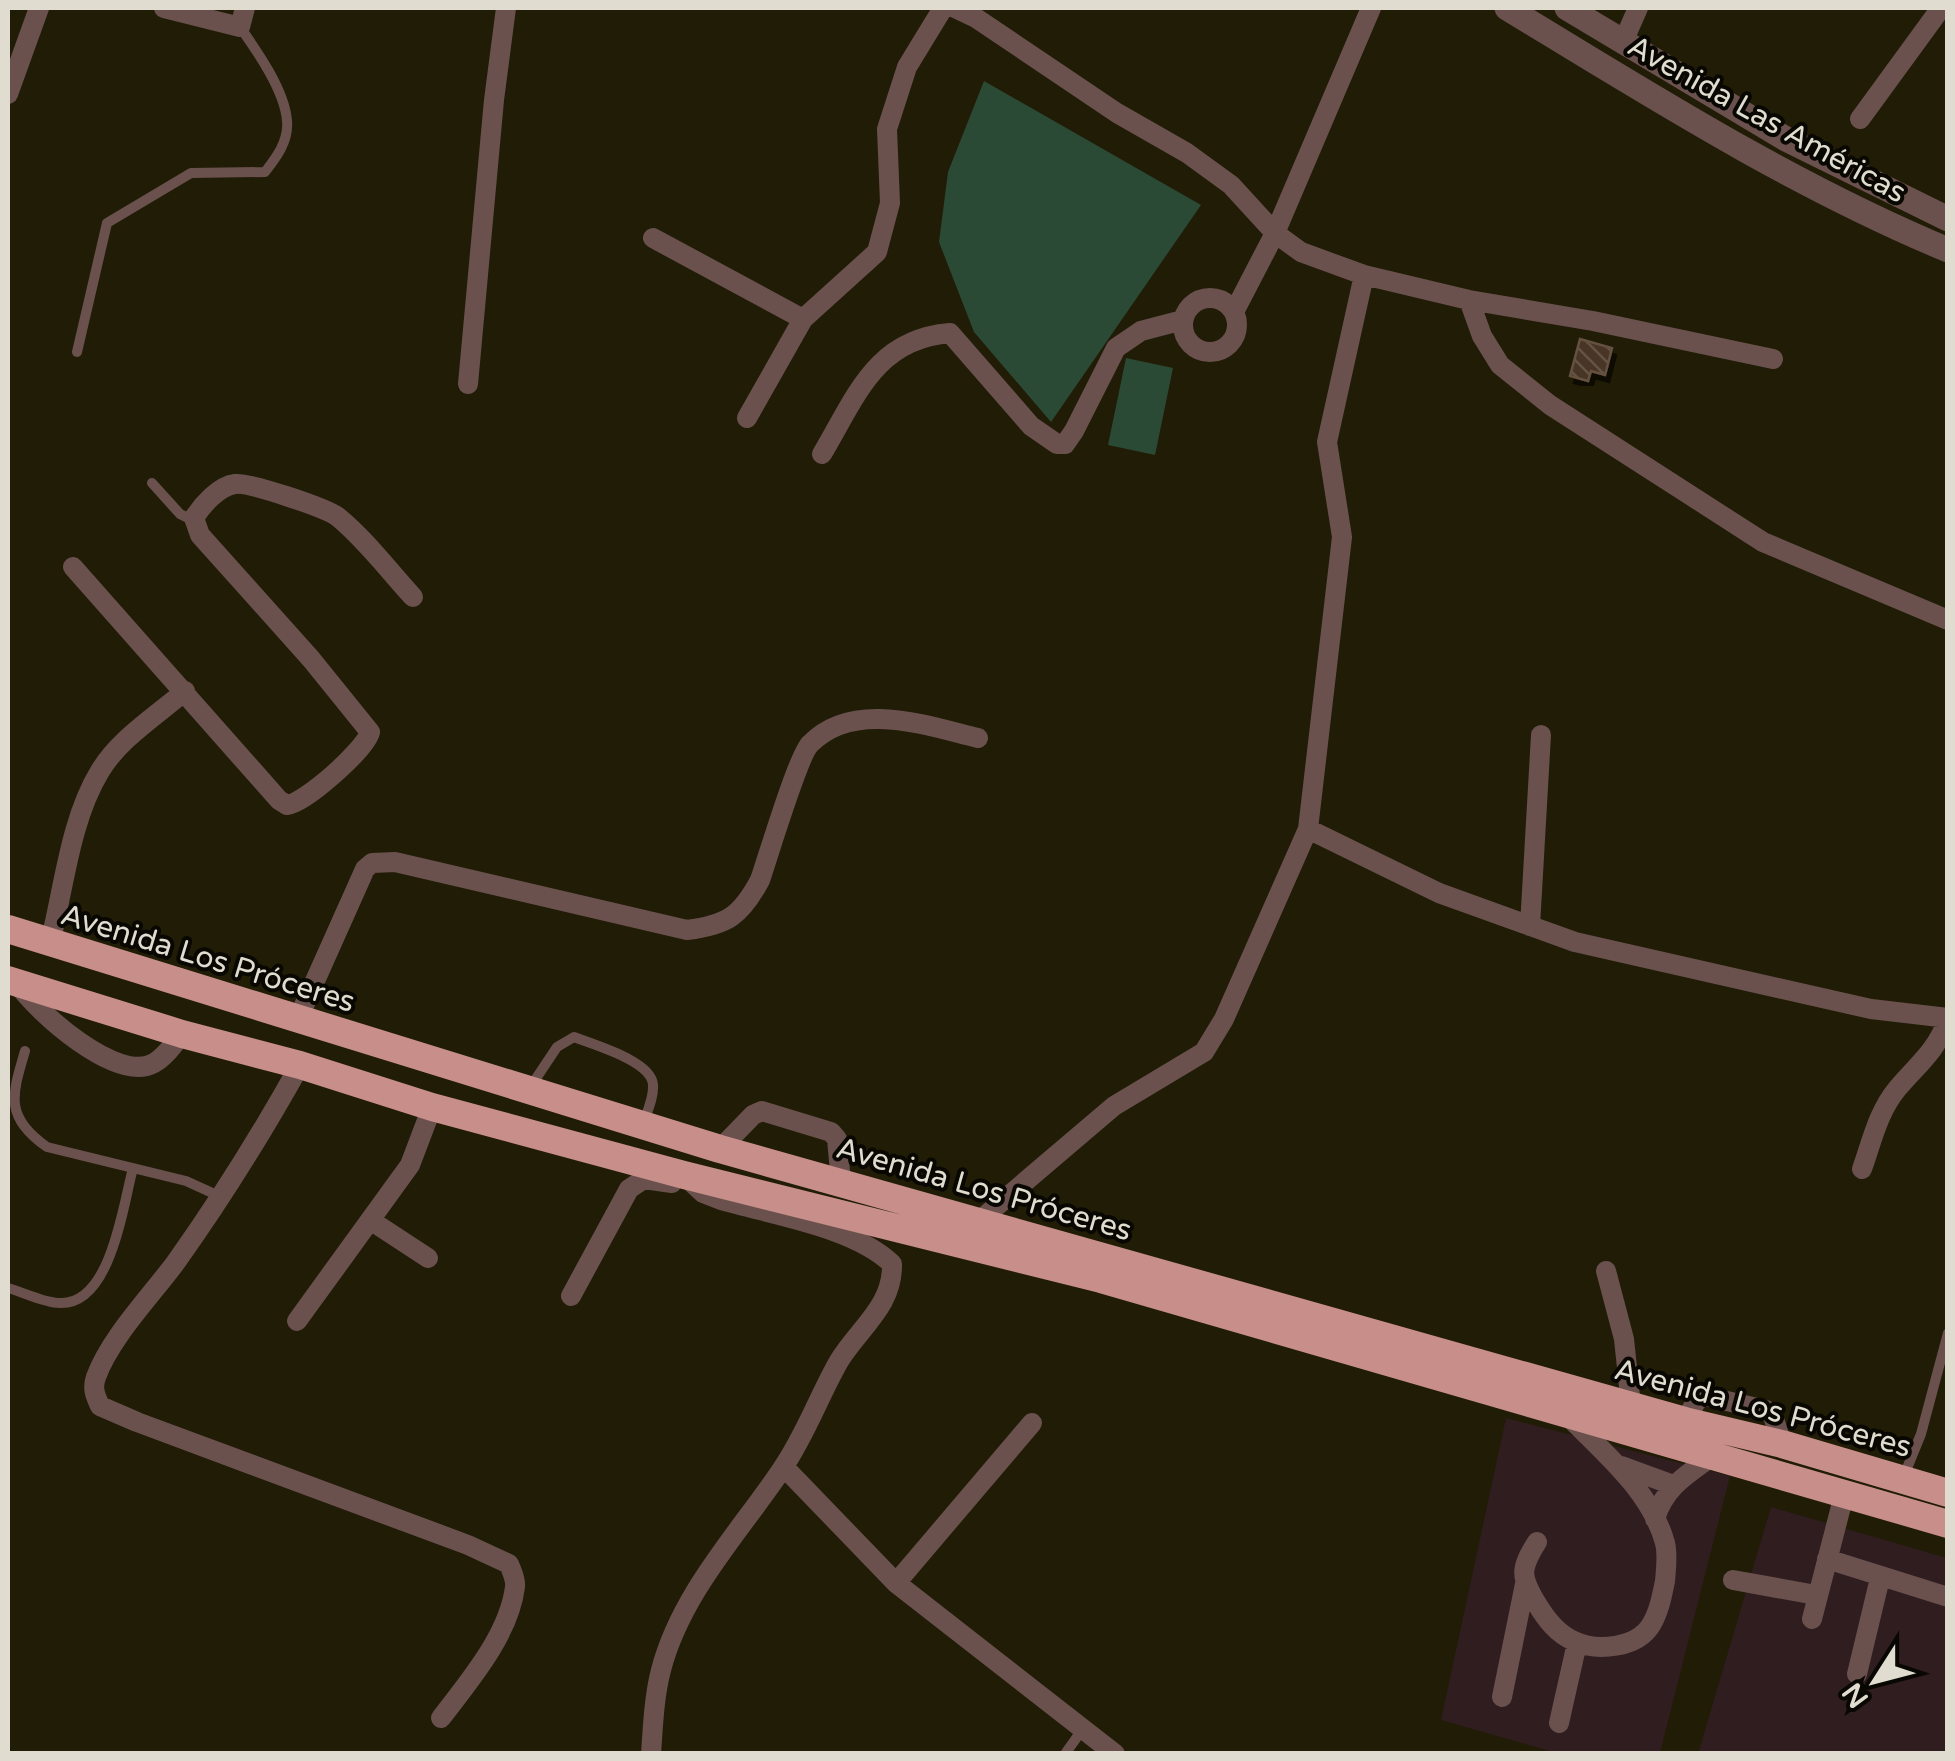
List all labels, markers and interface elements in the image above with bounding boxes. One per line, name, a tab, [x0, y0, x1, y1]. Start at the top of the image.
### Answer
street label: Avenida Las Américas	[1621, 27, 1912, 211]
street label: Avenida Los Próceres	[56, 896, 359, 1021]
street label: Avenida Los Próceres	[832, 1130, 1136, 1249]
street label: Avenida Los Próceres	[1611, 1351, 1915, 1466]
north arrow	[1825, 1631, 1925, 1731]
text: N	[1835, 1676, 1876, 1714]

